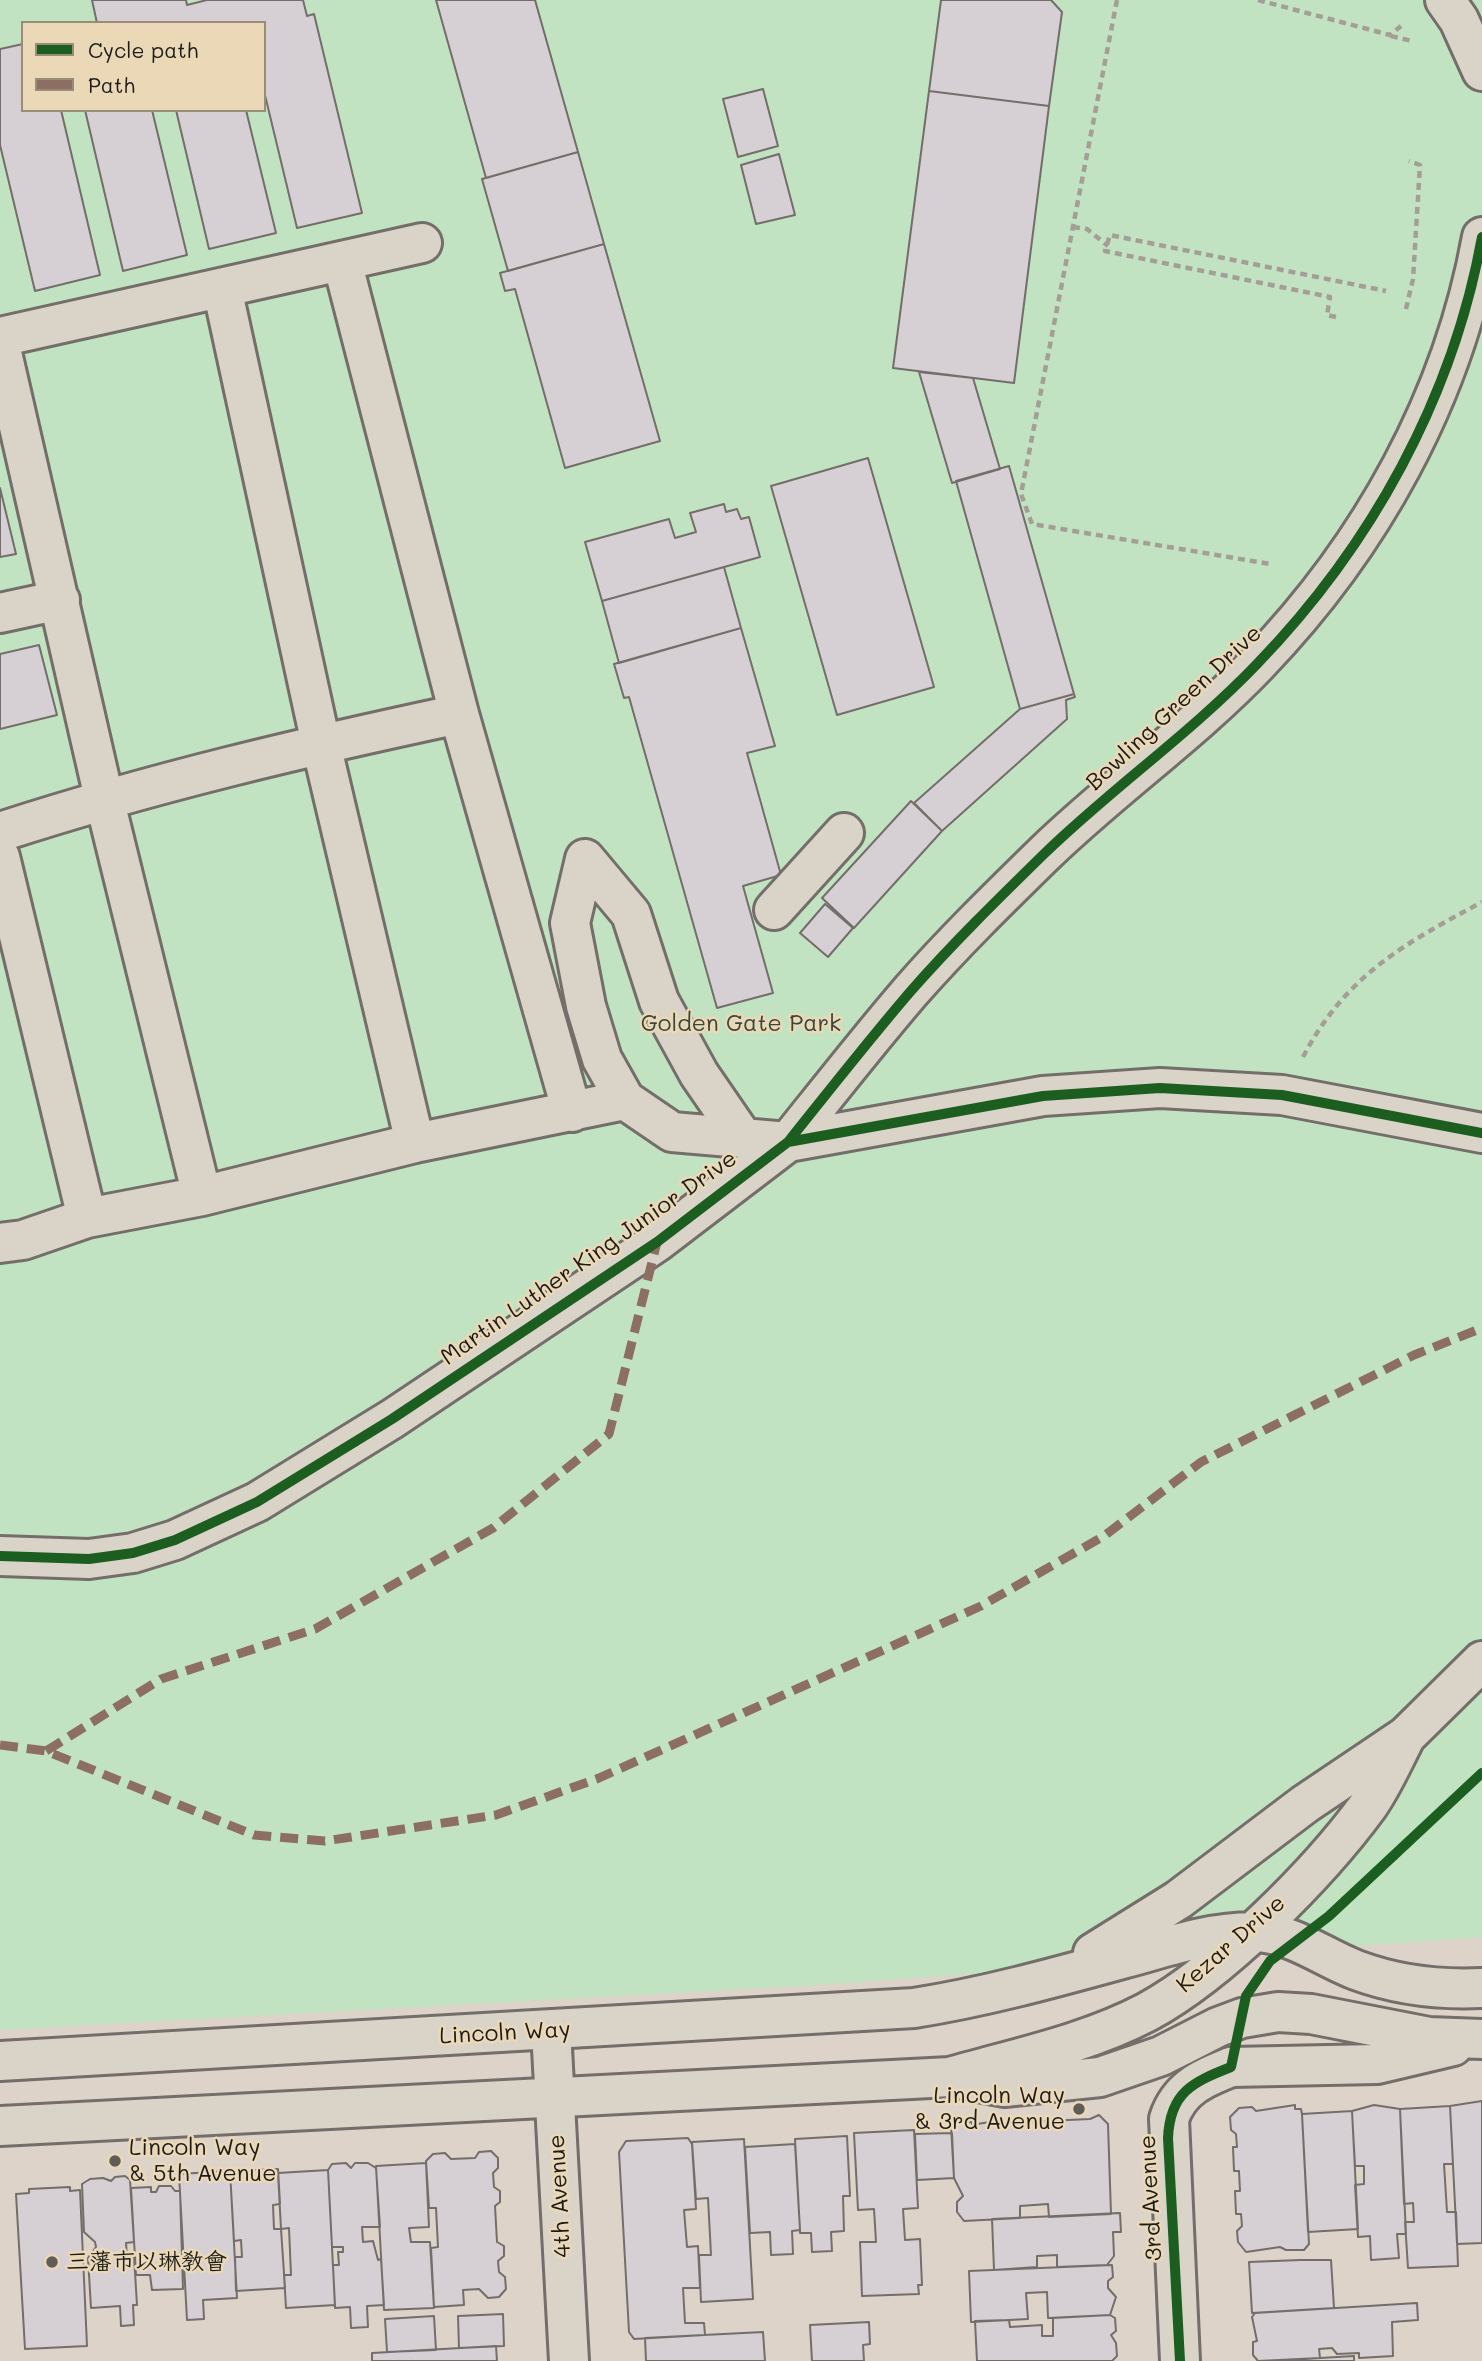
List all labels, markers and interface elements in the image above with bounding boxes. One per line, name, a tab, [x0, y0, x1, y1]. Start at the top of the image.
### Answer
legend	[21, 21, 266, 112]
text: Cycle path	[88, 36, 198, 63]
text: Path	[88, 71, 135, 98]
street label: Bowling Green Drive	[1080, 619, 1268, 797]
park label: Golden Gate Park	[641, 1010, 841, 1038]
street label: Martin Luther King Junior Drive	[436, 1145, 742, 1371]
street label: Kezar Drive	[1171, 1889, 1291, 1999]
street label: Lincoln Way	[439, 2016, 571, 2050]
place label: Lincoln Way & 3rd Avenue	[914, 2082, 1065, 2136]
marker: Lincoln Way & 3rd Avenue	[1071, 2101, 1087, 2117]
place label: Lincoln Way & 5th Avenue	[129, 2134, 276, 2188]
street label: 4th Avenue	[543, 2134, 577, 2258]
street label: 3rd Avenue	[1134, 2134, 1168, 2262]
marker: Lincoln Way & 5th Avenue	[107, 2153, 123, 2169]
place label: 三藩市以琳教會	[66, 2248, 227, 2276]
marker: 三藩市以琳教會	[44, 2254, 60, 2270]

